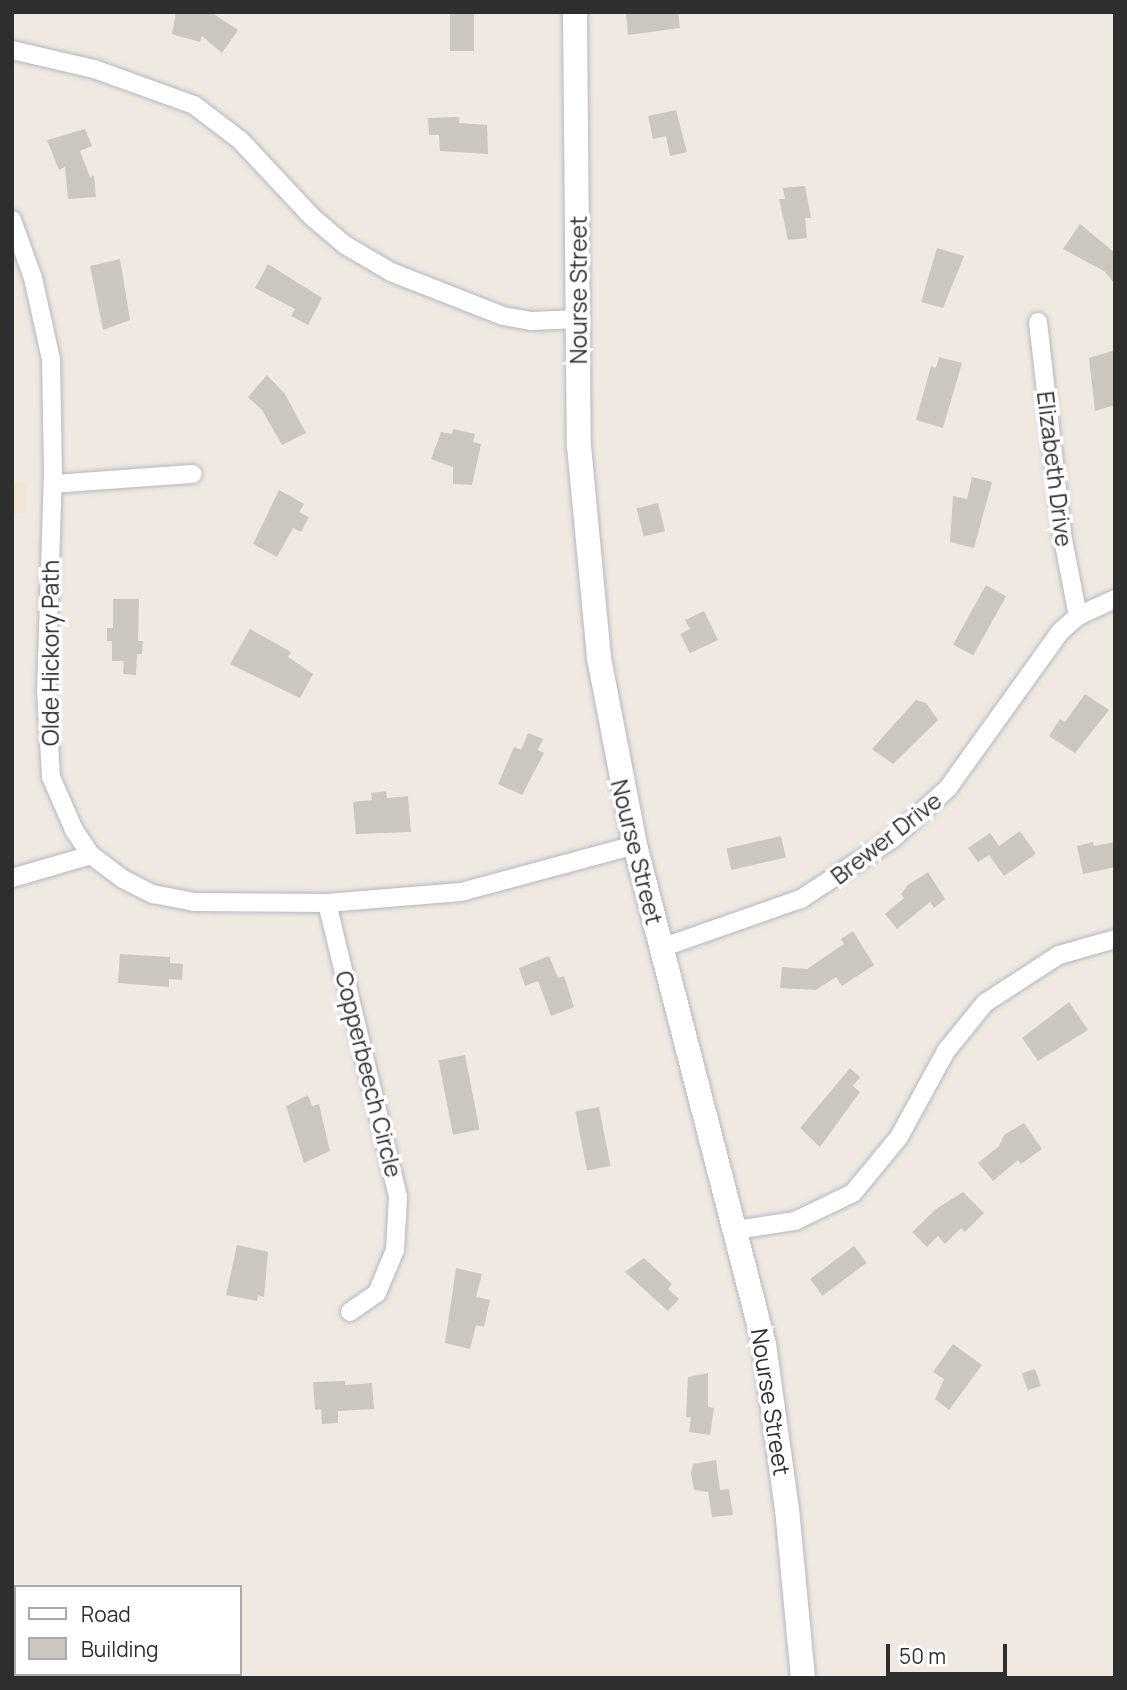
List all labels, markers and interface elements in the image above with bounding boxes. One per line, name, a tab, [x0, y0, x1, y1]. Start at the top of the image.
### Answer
street label: Nourse Street	[564, 216, 592, 364]
street label: Elizabeth Drive	[1032, 390, 1078, 548]
street label: Olde Hickory Path	[36, 560, 64, 746]
street label: Nourse Street	[606, 777, 668, 927]
street label: Brewer Drive	[825, 786, 947, 890]
street label: Copperbeech Circle	[330, 968, 408, 1180]
street label: Nourse Street	[746, 1326, 796, 1478]
legend	[14, 1585, 242, 1676]
text: Road	[81, 1600, 131, 1628]
scale bar	[889, 1630, 1010, 1674]
text: Building	[81, 1635, 158, 1663]
text: 50 m	[899, 1642, 946, 1670]

